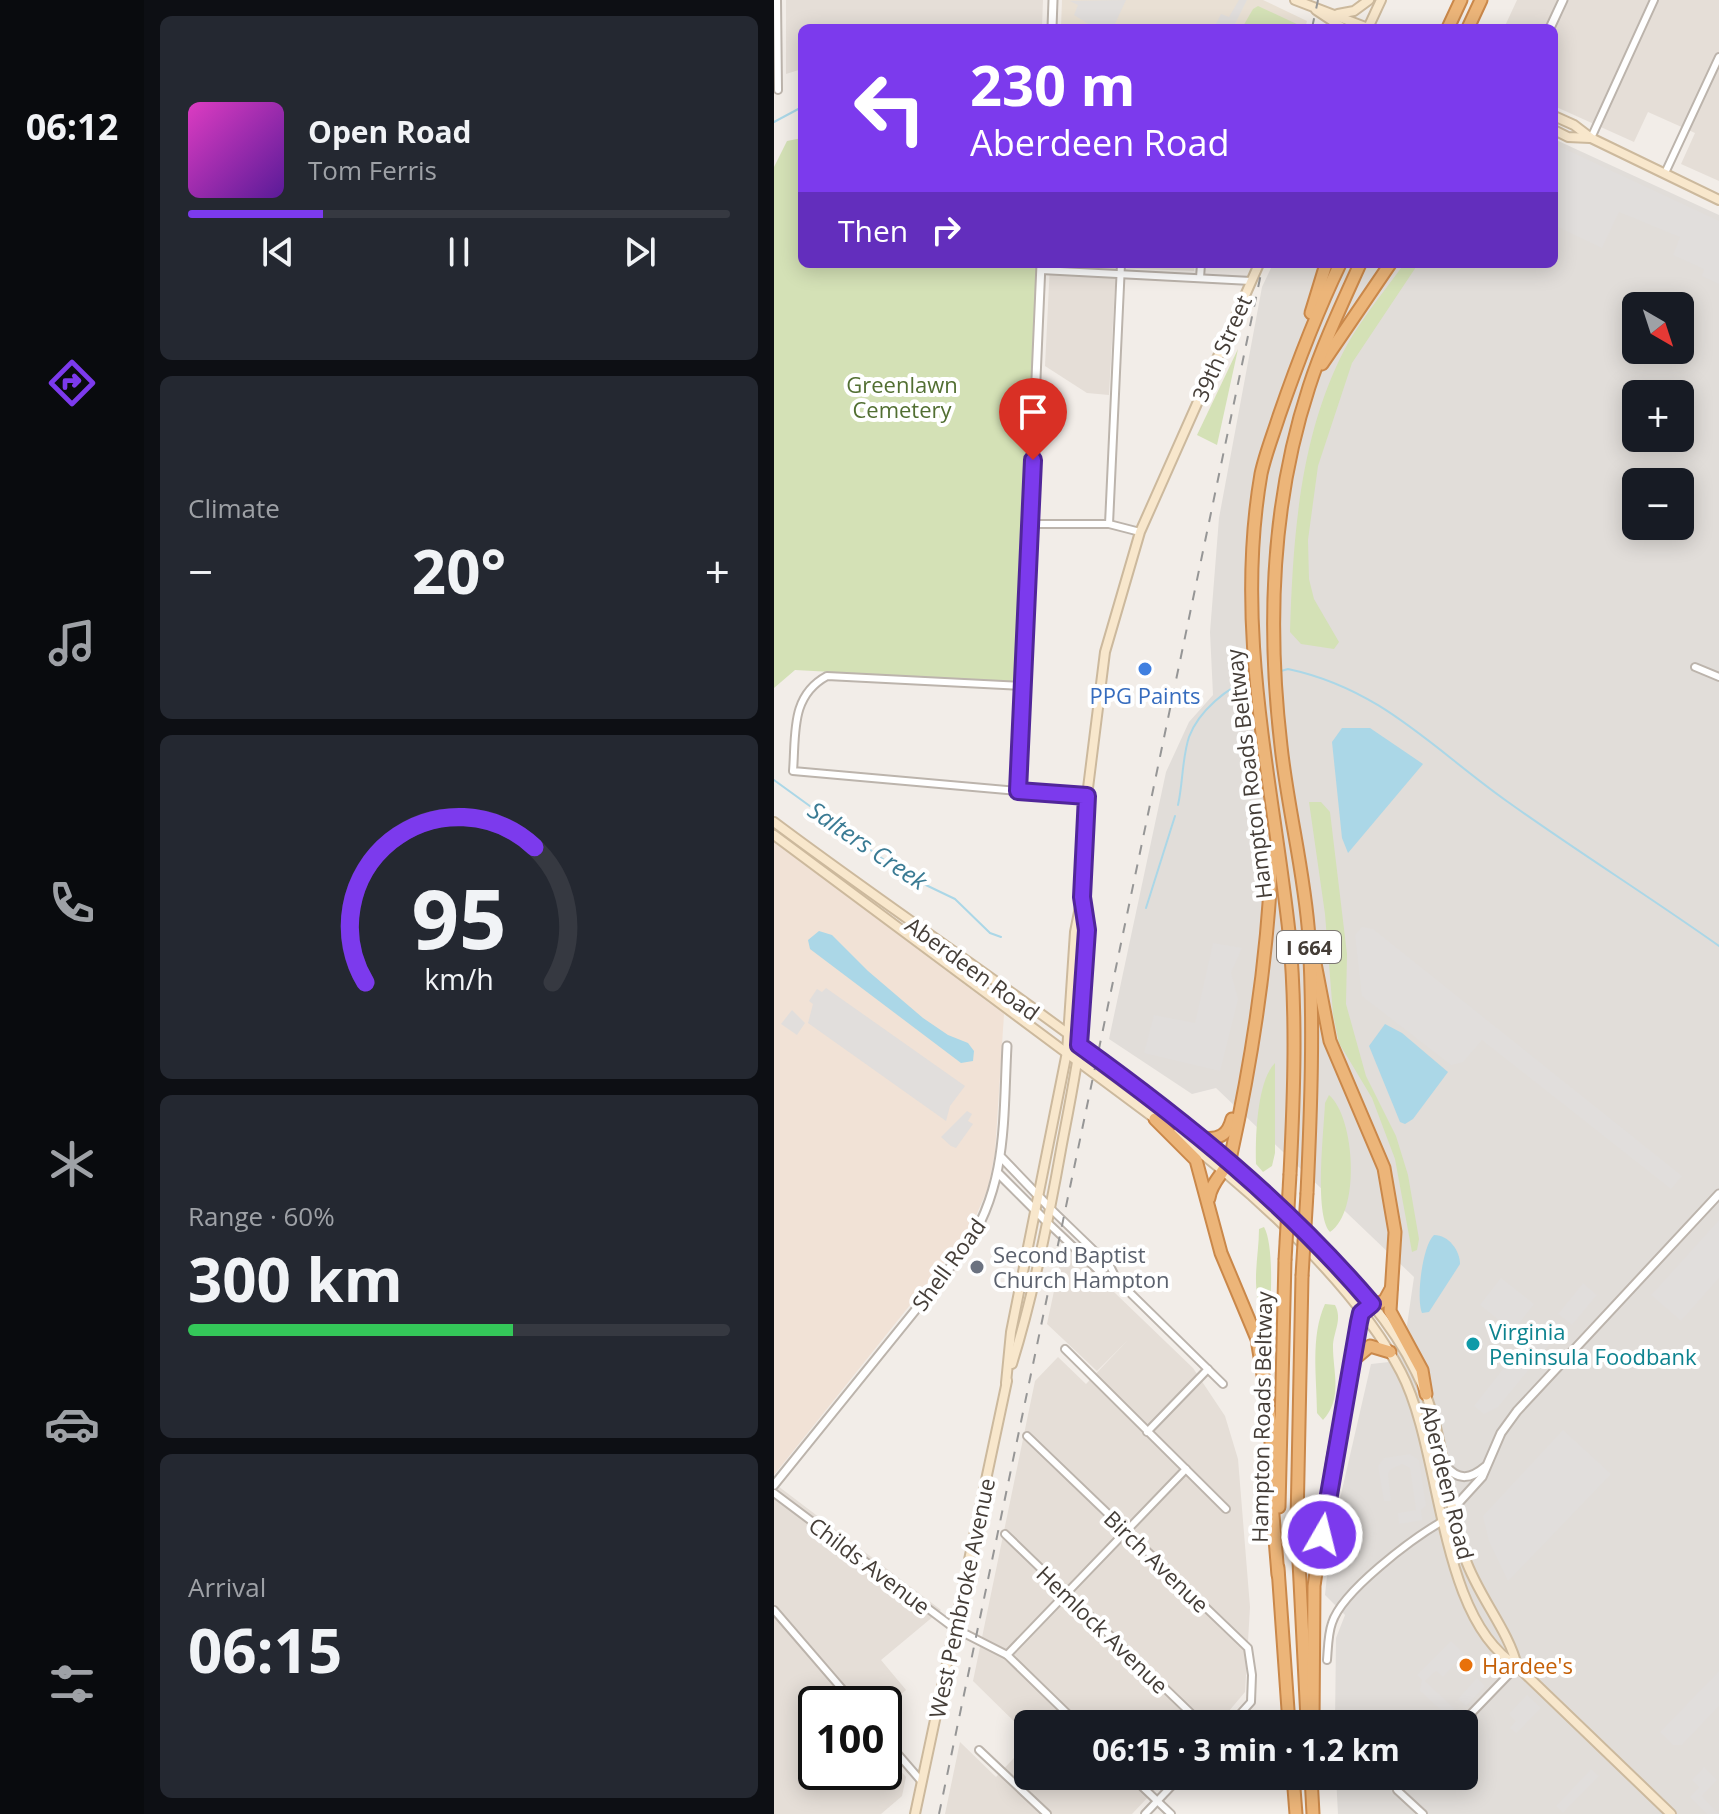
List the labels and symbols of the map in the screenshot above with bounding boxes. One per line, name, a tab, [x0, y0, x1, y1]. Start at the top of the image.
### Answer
street label: 39th Street	[1184, 290, 1258, 406]
north arrow	[1622, 292, 1694, 364]
park label: Greenlawn Cemetery	[846, 369, 958, 424]
pin	[999, 378, 1067, 460]
street label: Hampton Roads Beltway	[1218, 646, 1278, 901]
marker: PPG Paints	[1136, 660, 1154, 678]
place label: PPG Paints	[1089, 680, 1201, 710]
water label: Salters Creek	[802, 793, 935, 898]
street label: Aberdeen Road	[900, 909, 1046, 1027]
road number: I 664	[1277, 931, 1341, 963]
street label: Shell Road	[904, 1212, 992, 1316]
place label: Second Baptist Church Hampton	[993, 1239, 1169, 1294]
marker: Second Baptist Church Hampton	[968, 1258, 986, 1276]
street label: Hampton Roads Beltway	[1244, 1290, 1278, 1543]
place label: Virginia Peninsula Foodbank	[1489, 1316, 1697, 1371]
marker: Virginia Peninsula Foodbank	[1464, 1335, 1482, 1353]
street label: Aberdeen Road	[1414, 1401, 1482, 1563]
street label: West Pembroke Avenue	[921, 1475, 1001, 1721]
position arrow	[1280, 1493, 1364, 1577]
street label: Birch Avenue	[1098, 1503, 1216, 1619]
street label: Childs Avenue	[803, 1509, 937, 1621]
street label: Hemlock Avenue	[1031, 1558, 1175, 1700]
place label: Hardee's	[1482, 1650, 1573, 1680]
marker: Hardee's	[1457, 1656, 1475, 1674]
speed limit sign: 100	[798, 1686, 902, 1790]

